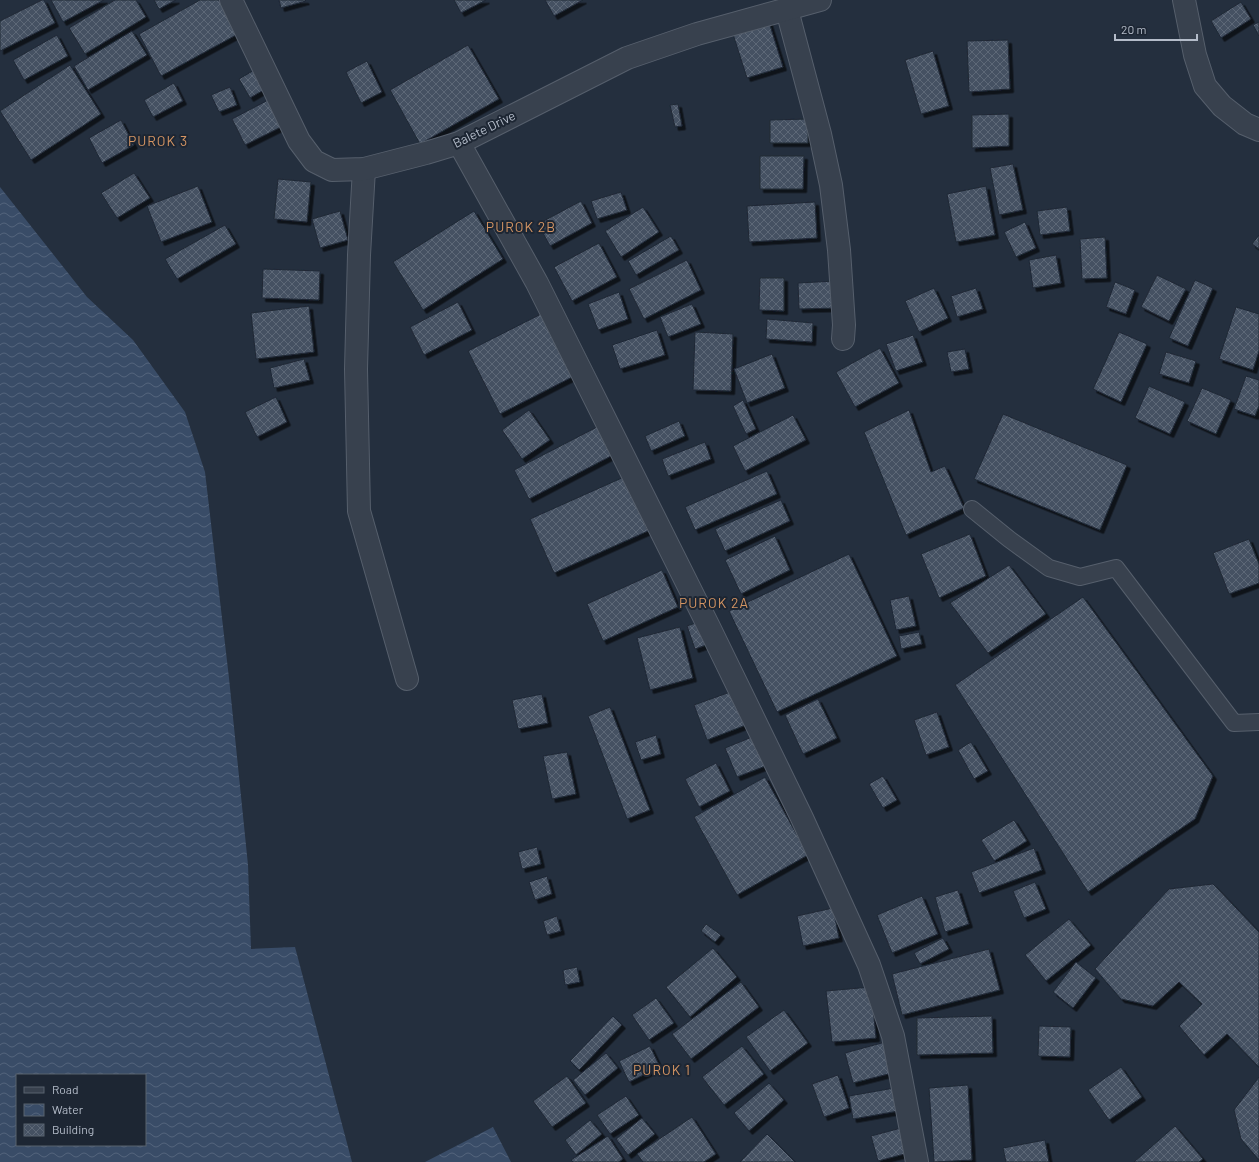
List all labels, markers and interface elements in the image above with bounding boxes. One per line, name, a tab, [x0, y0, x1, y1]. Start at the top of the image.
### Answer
scale bar	[1115, 16, 1197, 42]
text: 20 m	[1121, 22, 1147, 36]
street label: Balete Drive	[450, 107, 518, 151]
district label: PUROK 3	[128, 132, 188, 149]
district label: PUROK 2B	[486, 218, 556, 235]
district label: PUROK 2A	[679, 594, 749, 611]
district label: PUROK 1	[633, 1061, 691, 1078]
legend	[16, 1074, 146, 1146]
text: Road	[52, 1082, 79, 1096]
text: Water	[52, 1102, 84, 1116]
text: Building	[52, 1122, 94, 1136]

